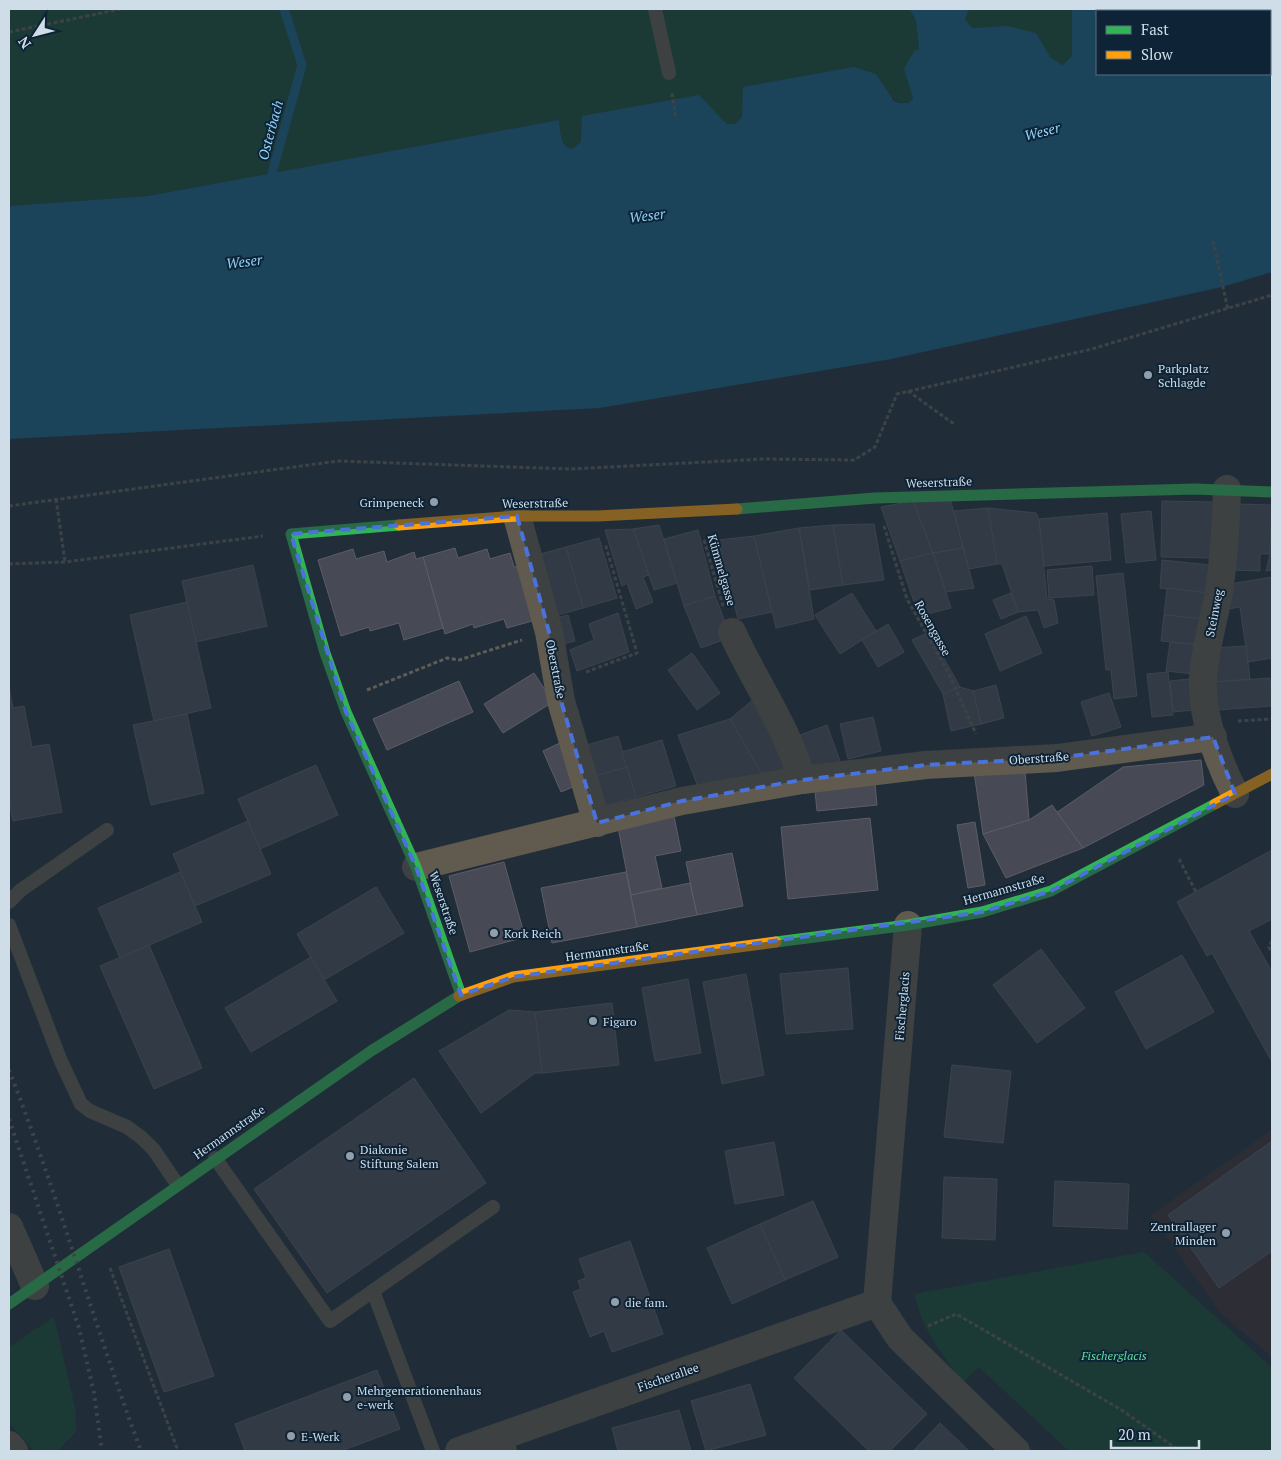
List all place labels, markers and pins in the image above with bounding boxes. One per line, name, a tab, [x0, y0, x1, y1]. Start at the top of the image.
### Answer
place label: Parkplatz Schlagde	[1158, 361, 1209, 390]
marker: Parkplatz Schlagde	[1142, 369, 1154, 381]
place label: Grimpeneck	[359, 495, 425, 510]
marker: Grimpeneck	[428, 496, 440, 508]
place label: Kork Reich	[504, 926, 561, 941]
marker: Kork Reich	[488, 927, 500, 939]
place label: Figaro	[603, 1014, 637, 1029]
marker: Figaro	[587, 1015, 599, 1027]
place label: Diakonie Stiftung Salem	[360, 1142, 439, 1171]
marker: Diakonie Stiftung Salem	[344, 1150, 356, 1162]
place label: Zentrallager Minden	[1150, 1219, 1216, 1248]
marker: Zentrallager Minden	[1220, 1227, 1232, 1239]
place label: die fam.	[625, 1295, 668, 1310]
marker: die fam.	[609, 1296, 621, 1308]
place label: Mehrgenerationenhaus e-werk	[357, 1383, 481, 1412]
marker: Mehrgenerationenhaus e-werk	[341, 1391, 353, 1403]
place label: E-Werk	[301, 1429, 341, 1444]
marker: E-Werk	[285, 1430, 297, 1442]

